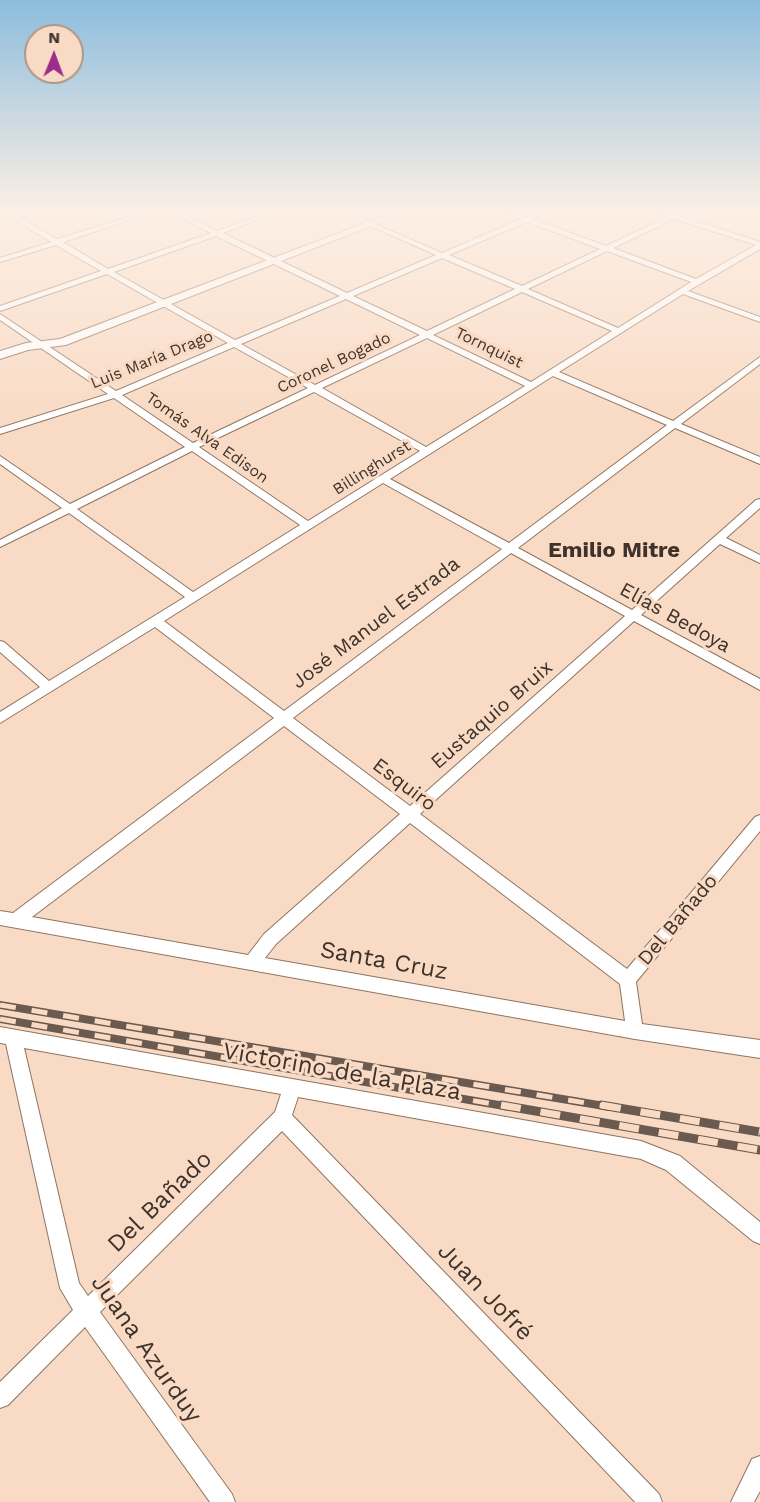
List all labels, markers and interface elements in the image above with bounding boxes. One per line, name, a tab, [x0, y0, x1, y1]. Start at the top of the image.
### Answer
north arrow	[24, 24, 84, 84]
text: N	[48, 28, 60, 47]
street label: Tornquist	[452, 323, 526, 373]
street label: Luis María Drago	[88, 327, 216, 393]
street label: Coronel Bogado	[274, 328, 394, 398]
street label: Tomás Alva Edison	[142, 388, 272, 488]
street label: Billinghurst	[329, 436, 415, 500]
district label: Emilio Mitre	[548, 538, 680, 564]
street label: José Manuel Estrada	[287, 552, 465, 694]
street label: Elías Bedoya	[615, 578, 735, 658]
street label: Eustaquio Bruix	[426, 656, 558, 774]
street label: Esquiro	[367, 753, 441, 817]
street label: Del Bañado	[633, 870, 723, 970]
street label: Santa Cruz	[318, 936, 450, 986]
street label: Victorino de la Plaza	[221, 1037, 463, 1107]
street label: Del Bañado	[102, 1145, 218, 1259]
street label: Juan Jofré	[431, 1237, 539, 1347]
street label: Juana Azurduy	[84, 1270, 208, 1428]

